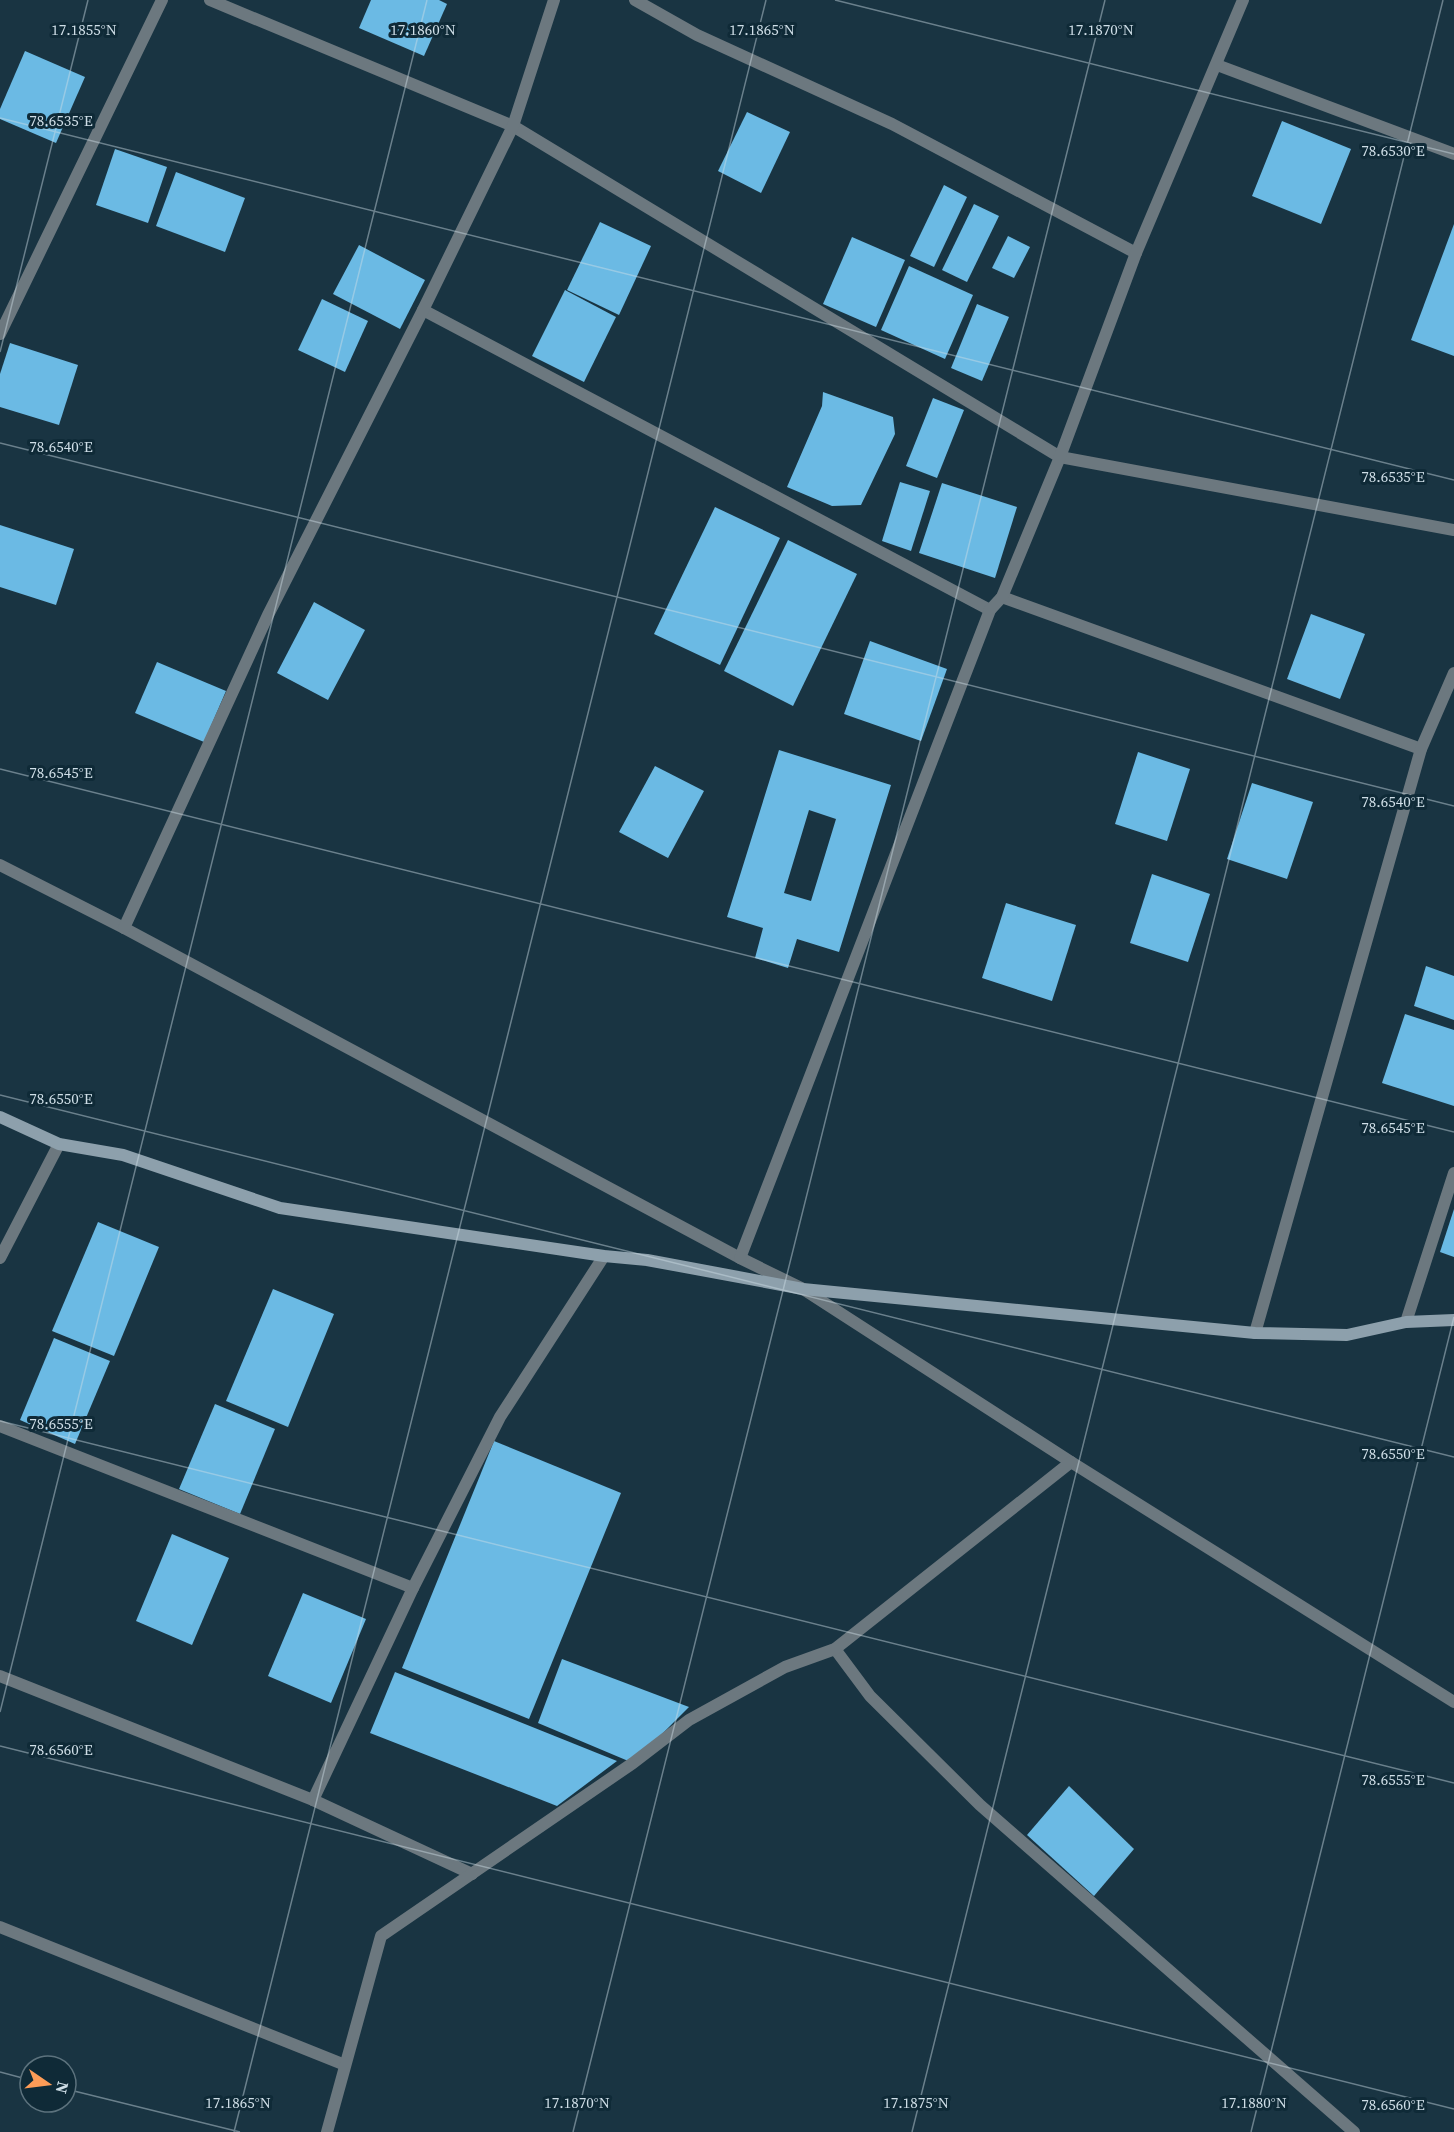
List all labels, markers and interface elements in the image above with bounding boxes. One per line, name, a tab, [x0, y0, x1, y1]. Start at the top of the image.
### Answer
text: 17.1855°N	[51, 19, 117, 40]
text: 17.1860°N	[390, 19, 456, 40]
text: 17.1865°N	[729, 19, 795, 40]
text: 17.1870°N	[1068, 19, 1134, 40]
text: 78.6535°E	[29, 110, 93, 131]
text: 78.6530°E	[1361, 140, 1425, 161]
text: 78.6540°E	[29, 436, 93, 457]
text: 78.6535°E	[1361, 466, 1425, 487]
text: 78.6545°E	[29, 762, 93, 783]
text: 78.6540°E	[1361, 791, 1425, 812]
text: 78.6550°E	[29, 1088, 93, 1109]
text: 78.6545°E	[1361, 1117, 1425, 1138]
text: 78.6555°E	[29, 1413, 93, 1434]
text: 78.6550°E	[1361, 1443, 1425, 1464]
text: 78.6560°E	[29, 1739, 93, 1760]
text: 78.6555°E	[1361, 1769, 1425, 1790]
north arrow	[18, 2054, 78, 2114]
text: N	[50, 2079, 75, 2096]
text: 17.1865°N	[205, 2092, 271, 2113]
text: 17.1870°N	[544, 2092, 610, 2113]
text: 17.1875°N	[883, 2092, 949, 2113]
text: 17.1880°N	[1221, 2092, 1287, 2113]
text: 78.6560°E	[1361, 2094, 1425, 2115]

